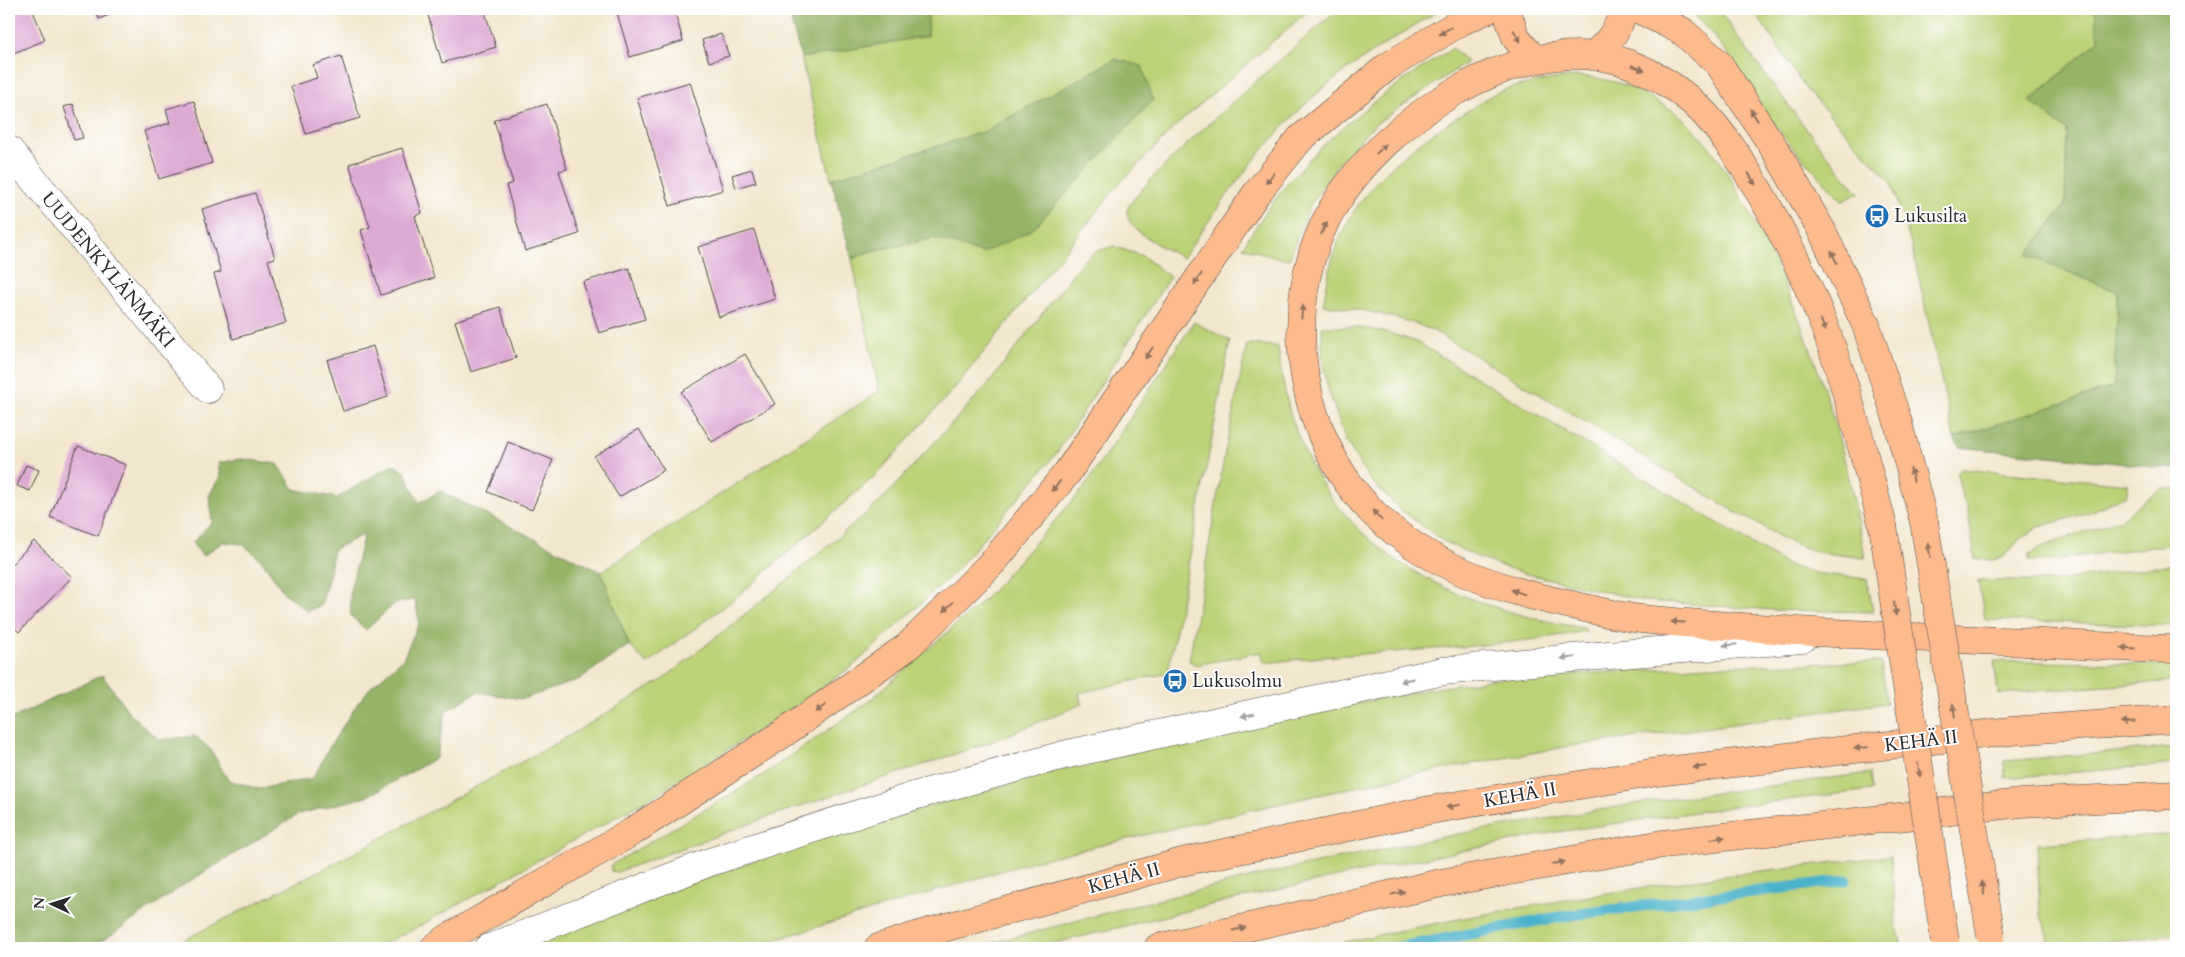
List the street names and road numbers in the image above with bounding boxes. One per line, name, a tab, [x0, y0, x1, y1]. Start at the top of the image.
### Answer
street label: UUDENKYLÄNMÄKI	[35, 187, 181, 353]
street label: KEHÄ II	[1883, 724, 1959, 758]
street label: KEHÄ II	[1482, 776, 1558, 814]
street label: KEHÄ II	[1085, 856, 1163, 900]

